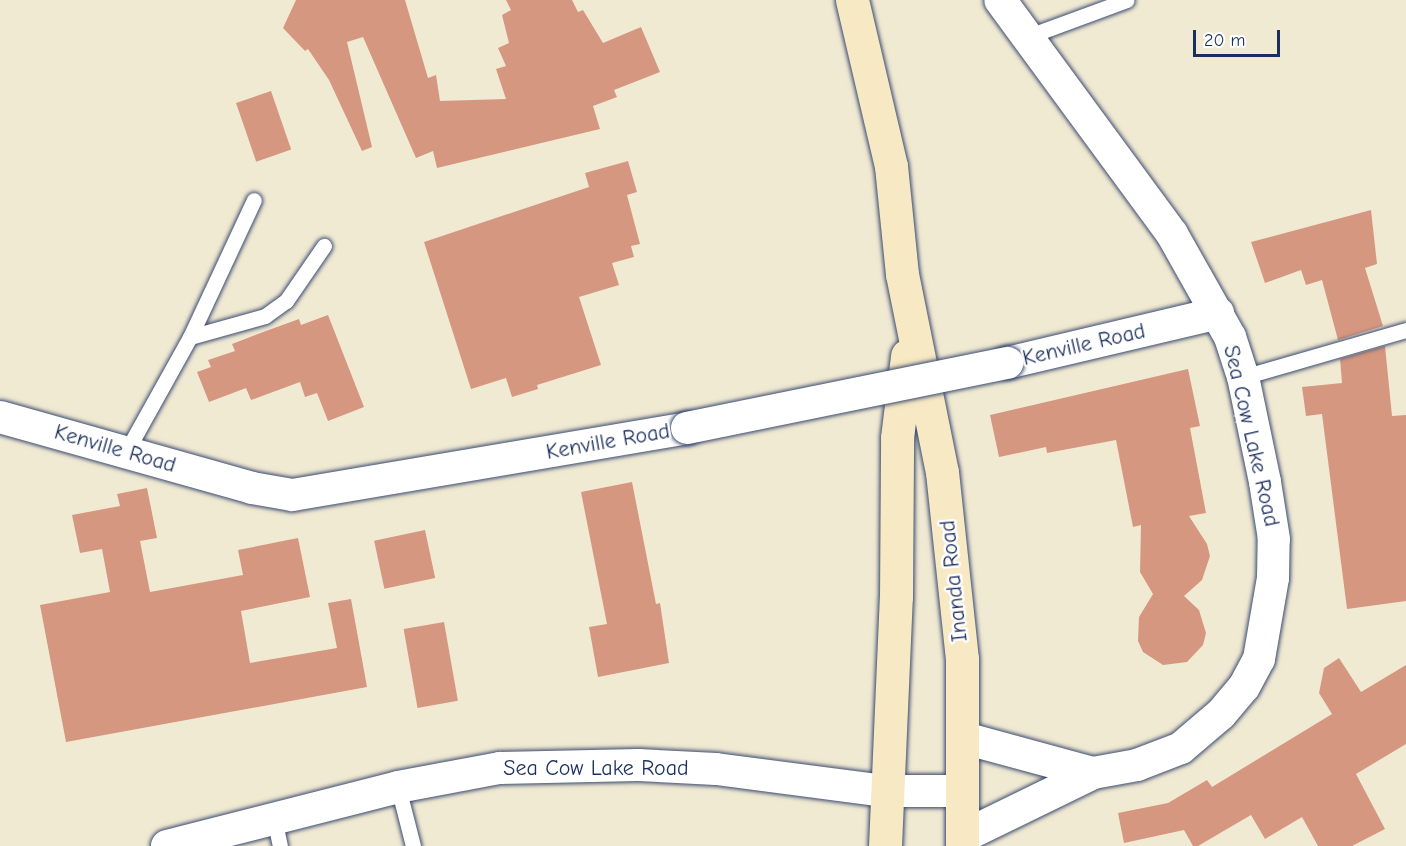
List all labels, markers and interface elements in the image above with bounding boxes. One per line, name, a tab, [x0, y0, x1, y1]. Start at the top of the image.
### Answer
scale bar	[1196, 18, 1283, 56]
text: 20 m	[1204, 30, 1245, 51]
street label: Kenville Road	[1020, 318, 1148, 372]
street label: Sea Cow Lake Road	[1217, 343, 1285, 529]
street label: Kenville Road	[544, 418, 672, 466]
street label: Kenville Road	[51, 419, 179, 479]
street label: Inanda Road	[934, 519, 974, 643]
street label: Sea Cow Lake Road	[503, 756, 689, 782]

